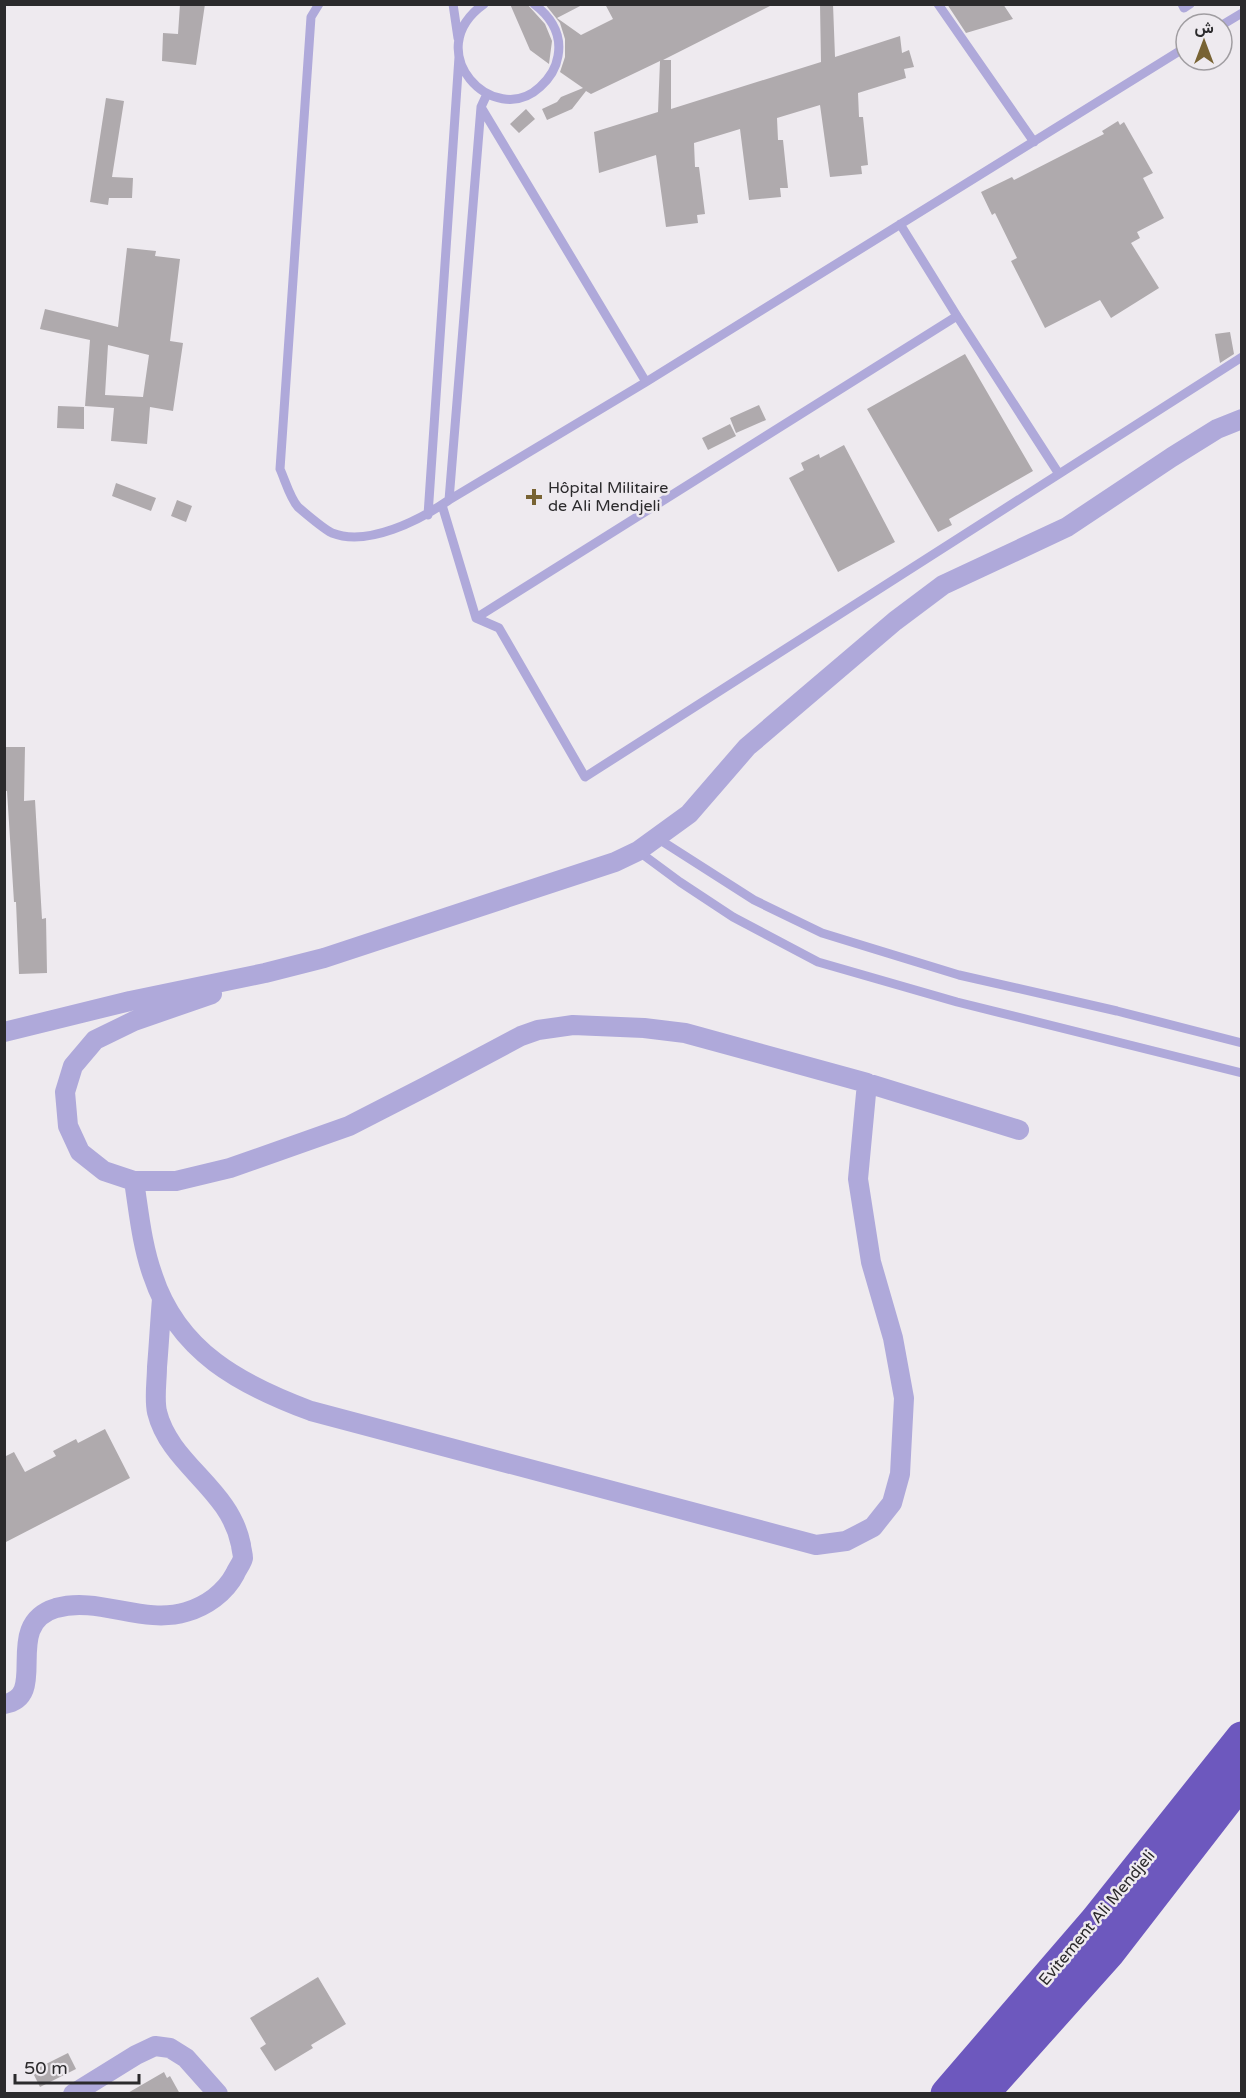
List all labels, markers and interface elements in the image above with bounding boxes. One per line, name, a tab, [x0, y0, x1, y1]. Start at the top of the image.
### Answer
north arrow	[1174, 12, 1234, 72]
text: ش	[1194, 18, 1214, 38]
place label: Hôpital Militaire de Ali Mendjeli	[548, 478, 668, 516]
marker: Hôpital Militaire de Ali Mendjeli	[525, 488, 543, 506]
street label: Evitement Ali Mendjeli	[1035, 1846, 1159, 1990]
scale bar	[15, 2047, 140, 2085]
text: 50 m	[24, 2057, 68, 2079]

